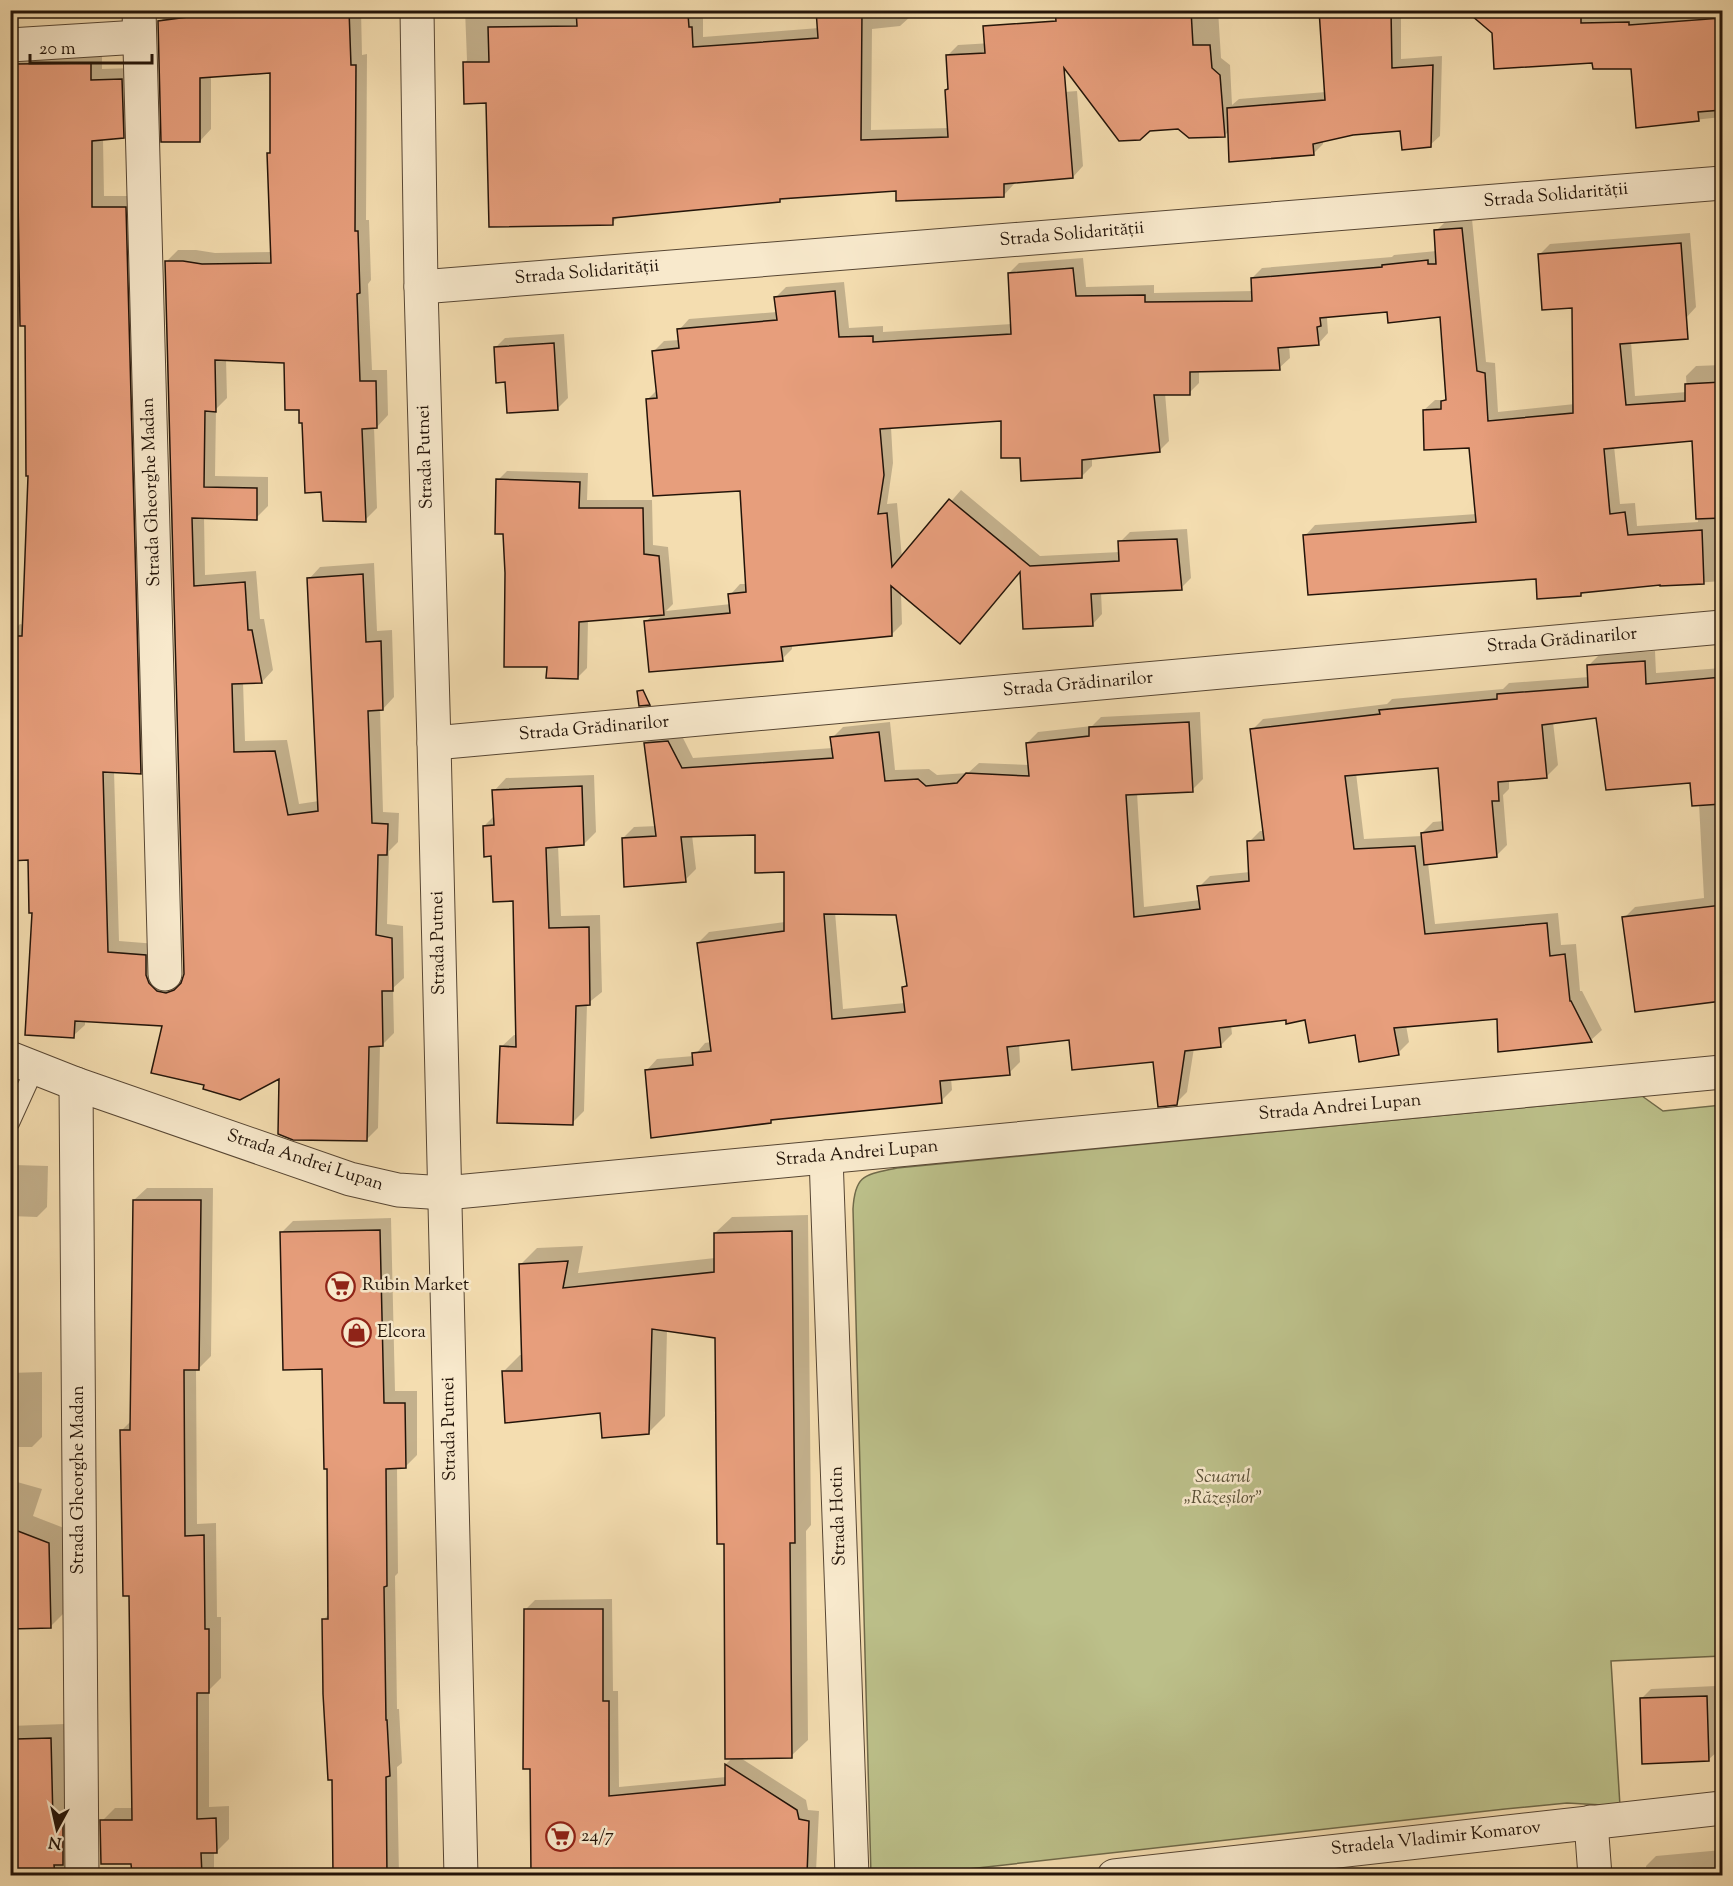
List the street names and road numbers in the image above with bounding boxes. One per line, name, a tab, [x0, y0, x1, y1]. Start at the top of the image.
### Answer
street label: Strada Solidarității	[1483, 177, 1629, 215]
street label: Strada Solidarității	[999, 216, 1145, 254]
street label: Strada Solidarității	[514, 254, 660, 292]
street label: Strada Gheorghe Madan	[136, 397, 168, 587]
street label: Strada Putnei	[411, 404, 441, 510]
street label: Strada Grădinarilor	[1486, 621, 1638, 661]
street label: Strada Grădinarilor	[1002, 665, 1154, 705]
street label: Strada Grădinarilor	[518, 709, 670, 749]
street label: Strada Putnei	[425, 891, 453, 995]
street label: Strada Andrei Lupan	[1258, 1088, 1423, 1128]
street label: Strada Andrei Lupan	[223, 1123, 387, 1199]
street label: Strada Andrei Lupan	[775, 1134, 940, 1174]
street label: Strada Putnei	[436, 1377, 464, 1481]
street label: Strada Gheorghe Madan	[66, 1385, 92, 1575]
street label: Strada Hotin	[824, 1465, 854, 1566]
street label: Stradela Vladimir Komarov	[1330, 1815, 1543, 1863]

